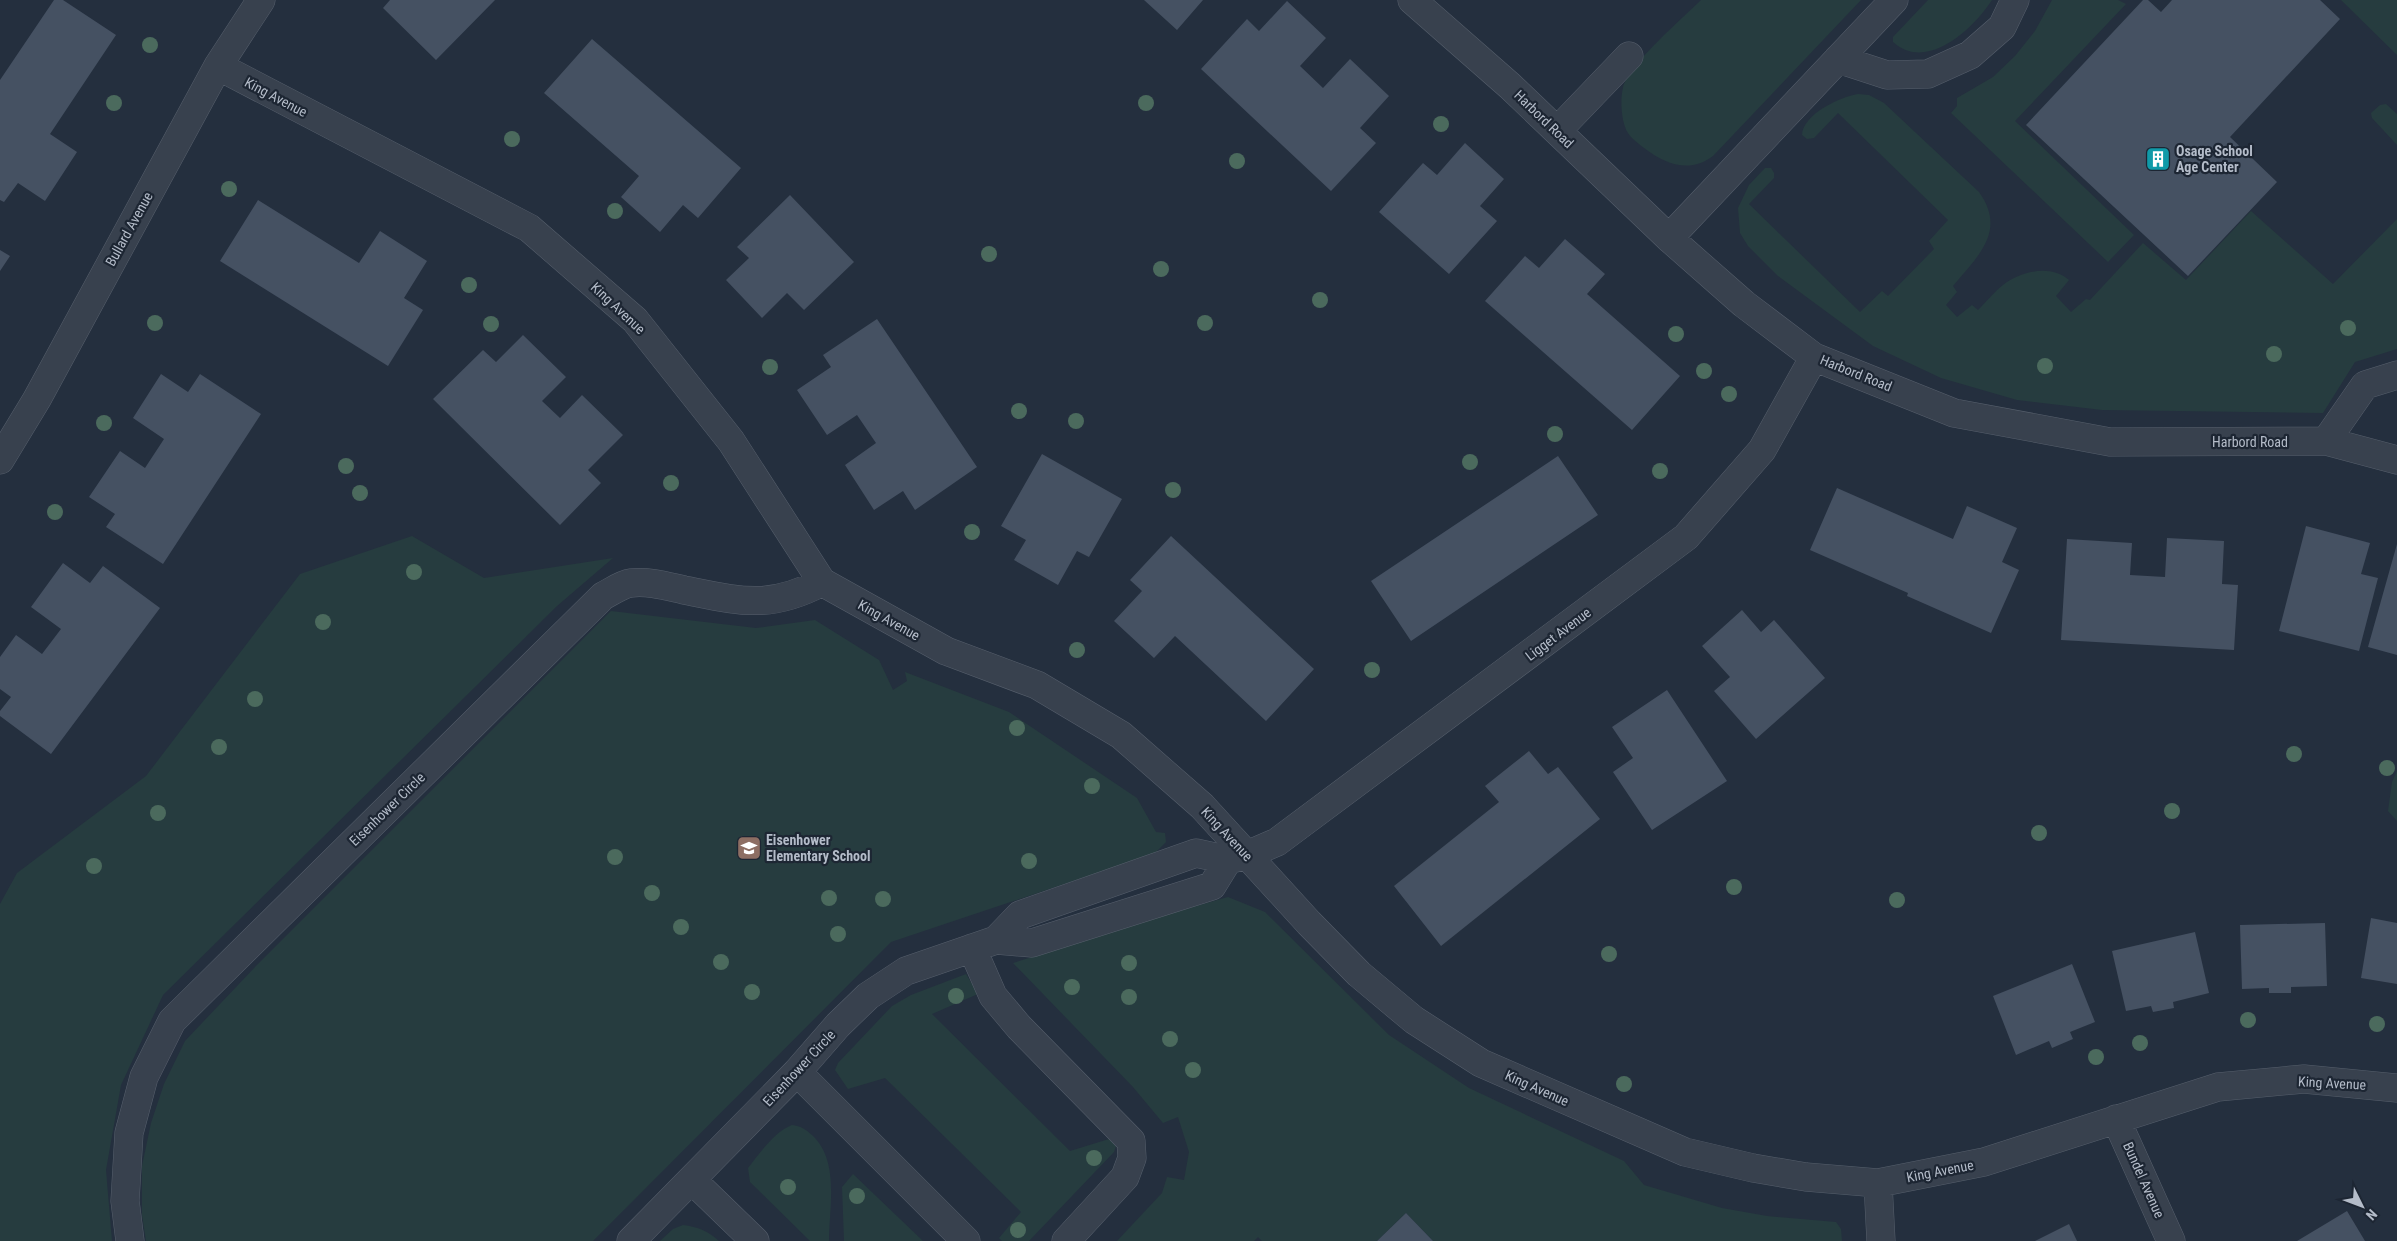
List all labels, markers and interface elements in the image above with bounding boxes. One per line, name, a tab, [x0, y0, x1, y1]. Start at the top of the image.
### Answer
street label: King Avenue	[242, 74, 310, 120]
street label: Harbord Road	[1511, 87, 1577, 151]
place label: Osage School Age Center	[2176, 143, 2253, 175]
building icon: Osage School Age Center	[2145, 146, 2171, 172]
street label: Bullard Avenue	[102, 189, 156, 269]
street label: King Avenue	[588, 279, 649, 337]
street label: Harbord Road	[1818, 351, 1894, 395]
street label: Harbord Road	[2212, 434, 2288, 450]
street label: King Avenue	[855, 597, 923, 644]
street label: Ligget Avenue	[1522, 604, 1594, 664]
street label: Eisenhower Circle	[346, 769, 428, 849]
street label: King Avenue	[1198, 804, 1256, 865]
place label: Eisenhower Elementary School	[766, 832, 871, 864]
school or university icon: Eisenhower Elementary School	[736, 835, 762, 861]
street label: Eisenhower Circle	[760, 1026, 839, 1109]
street label: King Avenue	[1503, 1067, 1572, 1109]
street label: King Avenue	[2298, 1073, 2367, 1093]
street label: Bundel Avenue	[2120, 1140, 2168, 1221]
street label: King Avenue	[1905, 1157, 1975, 1185]
north arrow	[2337, 1181, 2387, 1231]
text: N	[2363, 1206, 2380, 1223]

